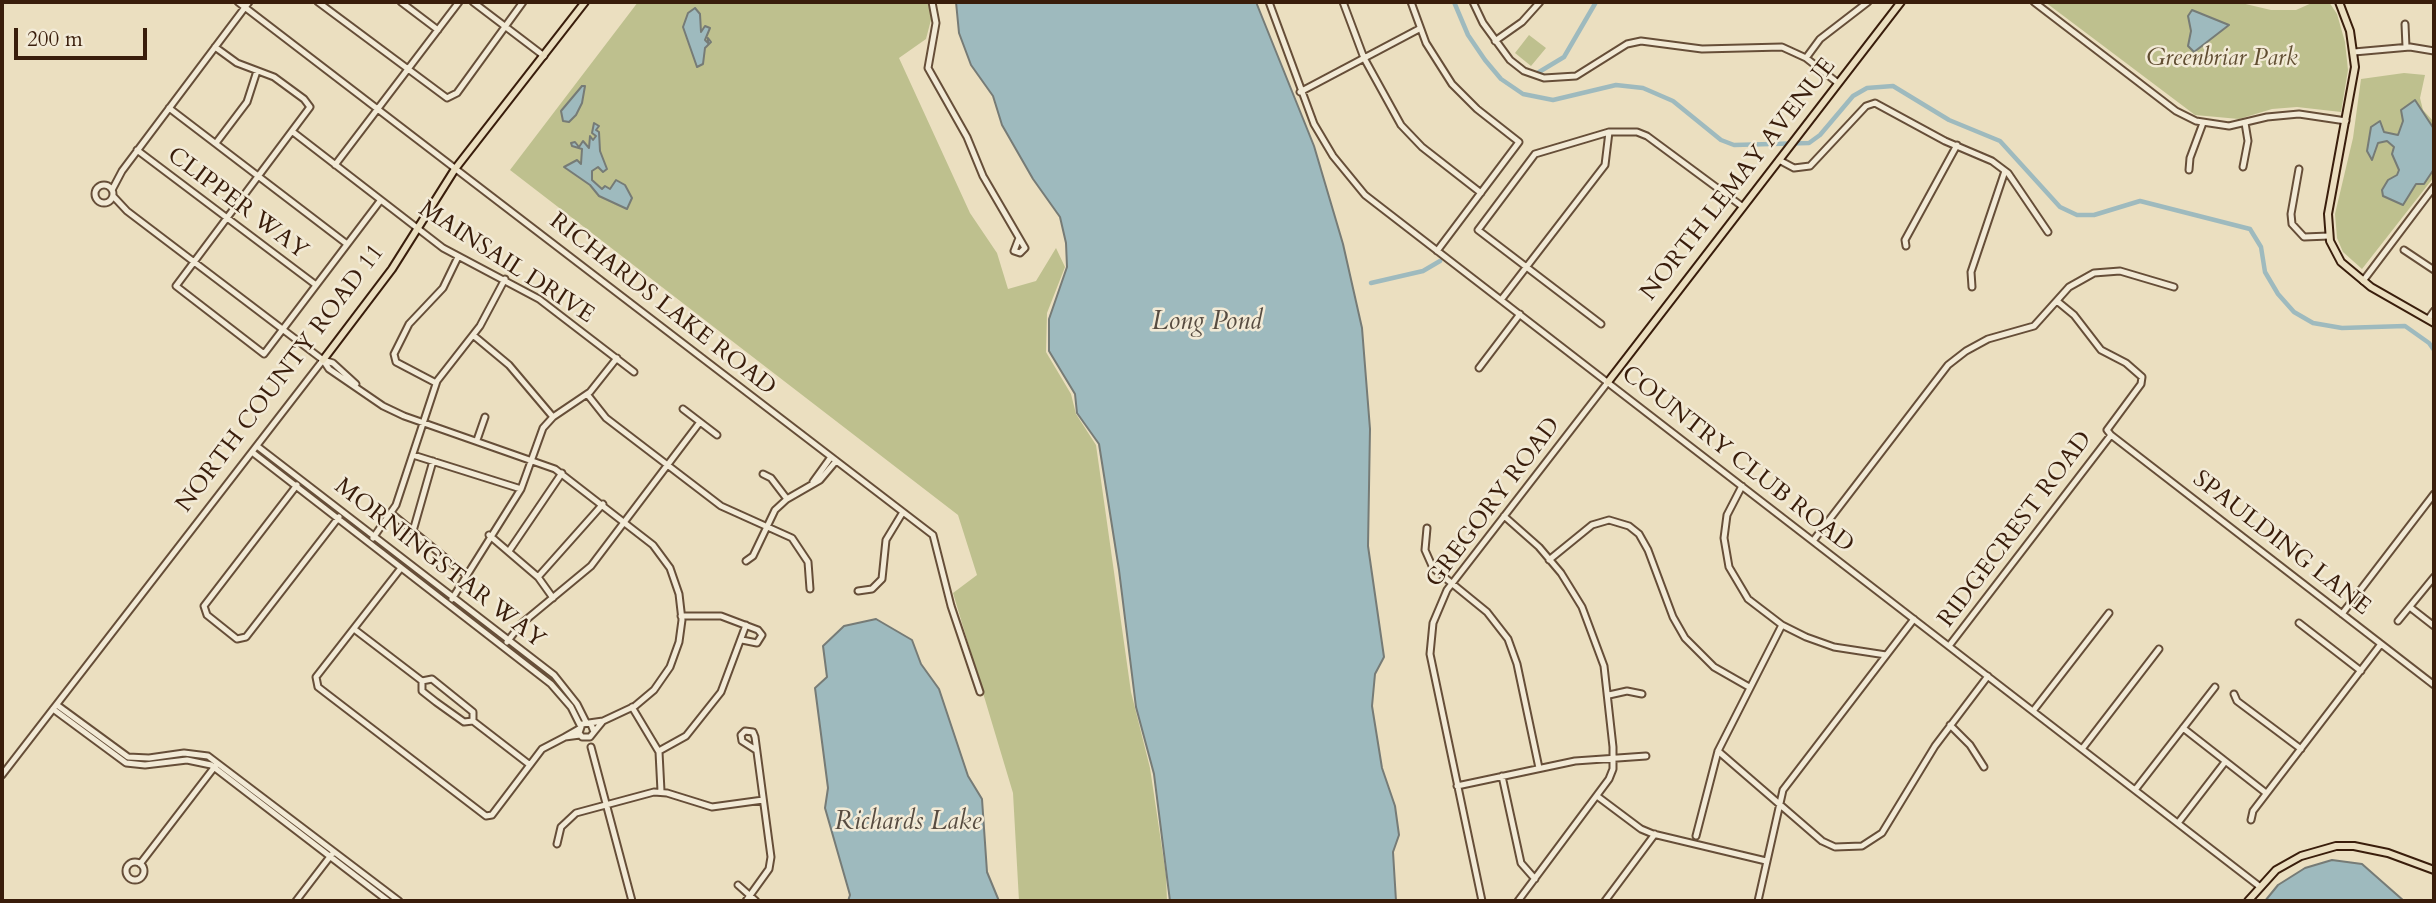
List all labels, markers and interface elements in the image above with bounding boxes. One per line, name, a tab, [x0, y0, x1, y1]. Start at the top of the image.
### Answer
scale bar	[18, 14, 150, 58]
text: 200 m	[27, 25, 83, 54]
park label: Greenbriar Park	[2146, 45, 2298, 73]
street label: NORTH LEMAY AVENUE	[1635, 53, 1843, 307]
street label: CLIPPER WAY	[161, 142, 313, 266]
street label: MAINSAIL DRIVE	[413, 196, 599, 330]
street label: RICHARDS LAKE ROAD	[543, 208, 781, 402]
street label: NORTH COUNTY ROAD 11	[171, 239, 391, 519]
water label: Long Pond	[1152, 307, 1262, 339]
street label: COUNTRY CLUB ROAD	[1615, 360, 1859, 560]
street label: GREGORY ROAD	[1421, 412, 1567, 594]
street label: RIDGECREST ROAD	[1933, 426, 2099, 634]
street label: SPAULDING LANE	[2186, 466, 2376, 622]
street label: MORNINGSTAR WAY	[328, 473, 550, 655]
water label: Richards Lake	[835, 807, 981, 839]

